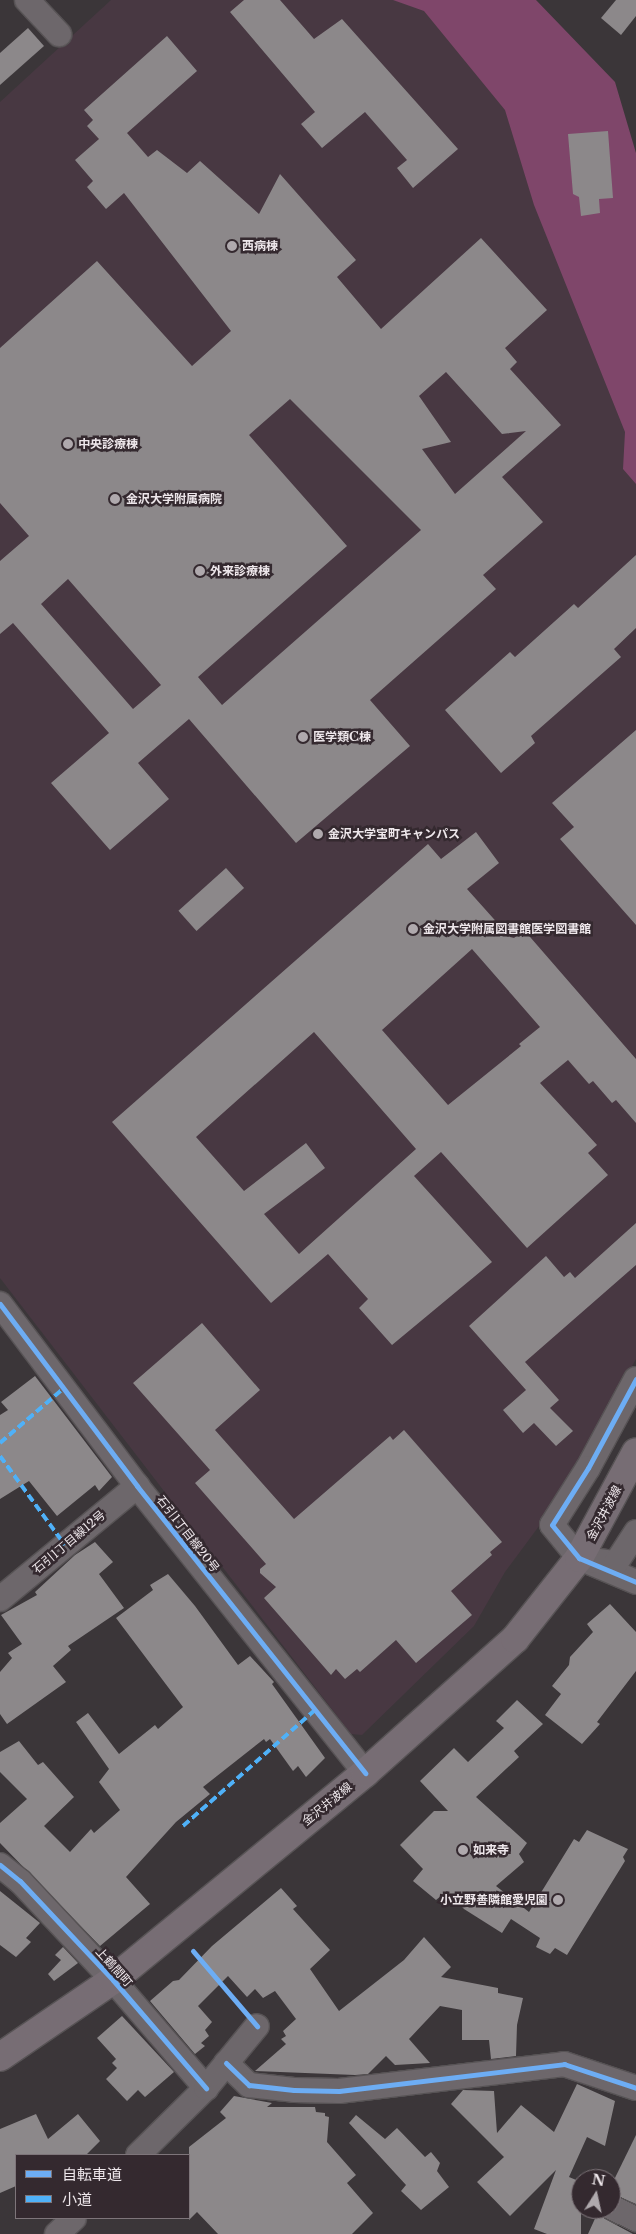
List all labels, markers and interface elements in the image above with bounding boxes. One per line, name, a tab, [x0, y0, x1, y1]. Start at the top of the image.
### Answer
place label: 西病棟	[242, 239, 278, 253]
marker: 西病棟	[226, 240, 238, 252]
place label: 中央診療棟	[78, 437, 138, 451]
marker: 中央診療棟	[62, 438, 74, 450]
marker: 金沢大学附属病院	[108, 492, 122, 506]
place label: 金沢大学附属病院	[126, 492, 222, 506]
place label: 外来診療棟	[210, 564, 270, 578]
marker: 外来診療棟	[194, 565, 206, 577]
place label: 医学類C棟	[313, 730, 371, 744]
marker: 医学類C棟	[297, 731, 309, 743]
place label: 金沢大学宝町キャンパス	[328, 827, 460, 841]
marker: 金沢大学宝町キャンパス	[312, 828, 324, 840]
place label: 金沢大学附属図書館医学図書館	[423, 922, 591, 936]
marker: 金沢大学附属図書館医学図書館	[407, 923, 419, 935]
street label: 金沢井波線	[584, 1483, 624, 1543]
street label: 石引1丁目線20号	[154, 1493, 222, 1575]
street label: 石引1丁目線12号	[30, 1508, 108, 1576]
street label: 金沢井波線	[299, 1780, 355, 1828]
place label: 如来寺	[473, 1843, 509, 1857]
marker: 如来寺	[457, 1844, 469, 1856]
place label: 小立野善隣館愛児園	[440, 1893, 548, 1907]
marker: 小立野善隣館愛児園	[552, 1894, 564, 1906]
street label: 上鶴間町	[93, 1944, 135, 1990]
legend	[15, 2154, 190, 2219]
text: 自転車道	[62, 2165, 122, 2184]
north arrow	[571, 2169, 621, 2219]
text: N	[590, 2170, 606, 2190]
text: 小道	[62, 2190, 92, 2209]

